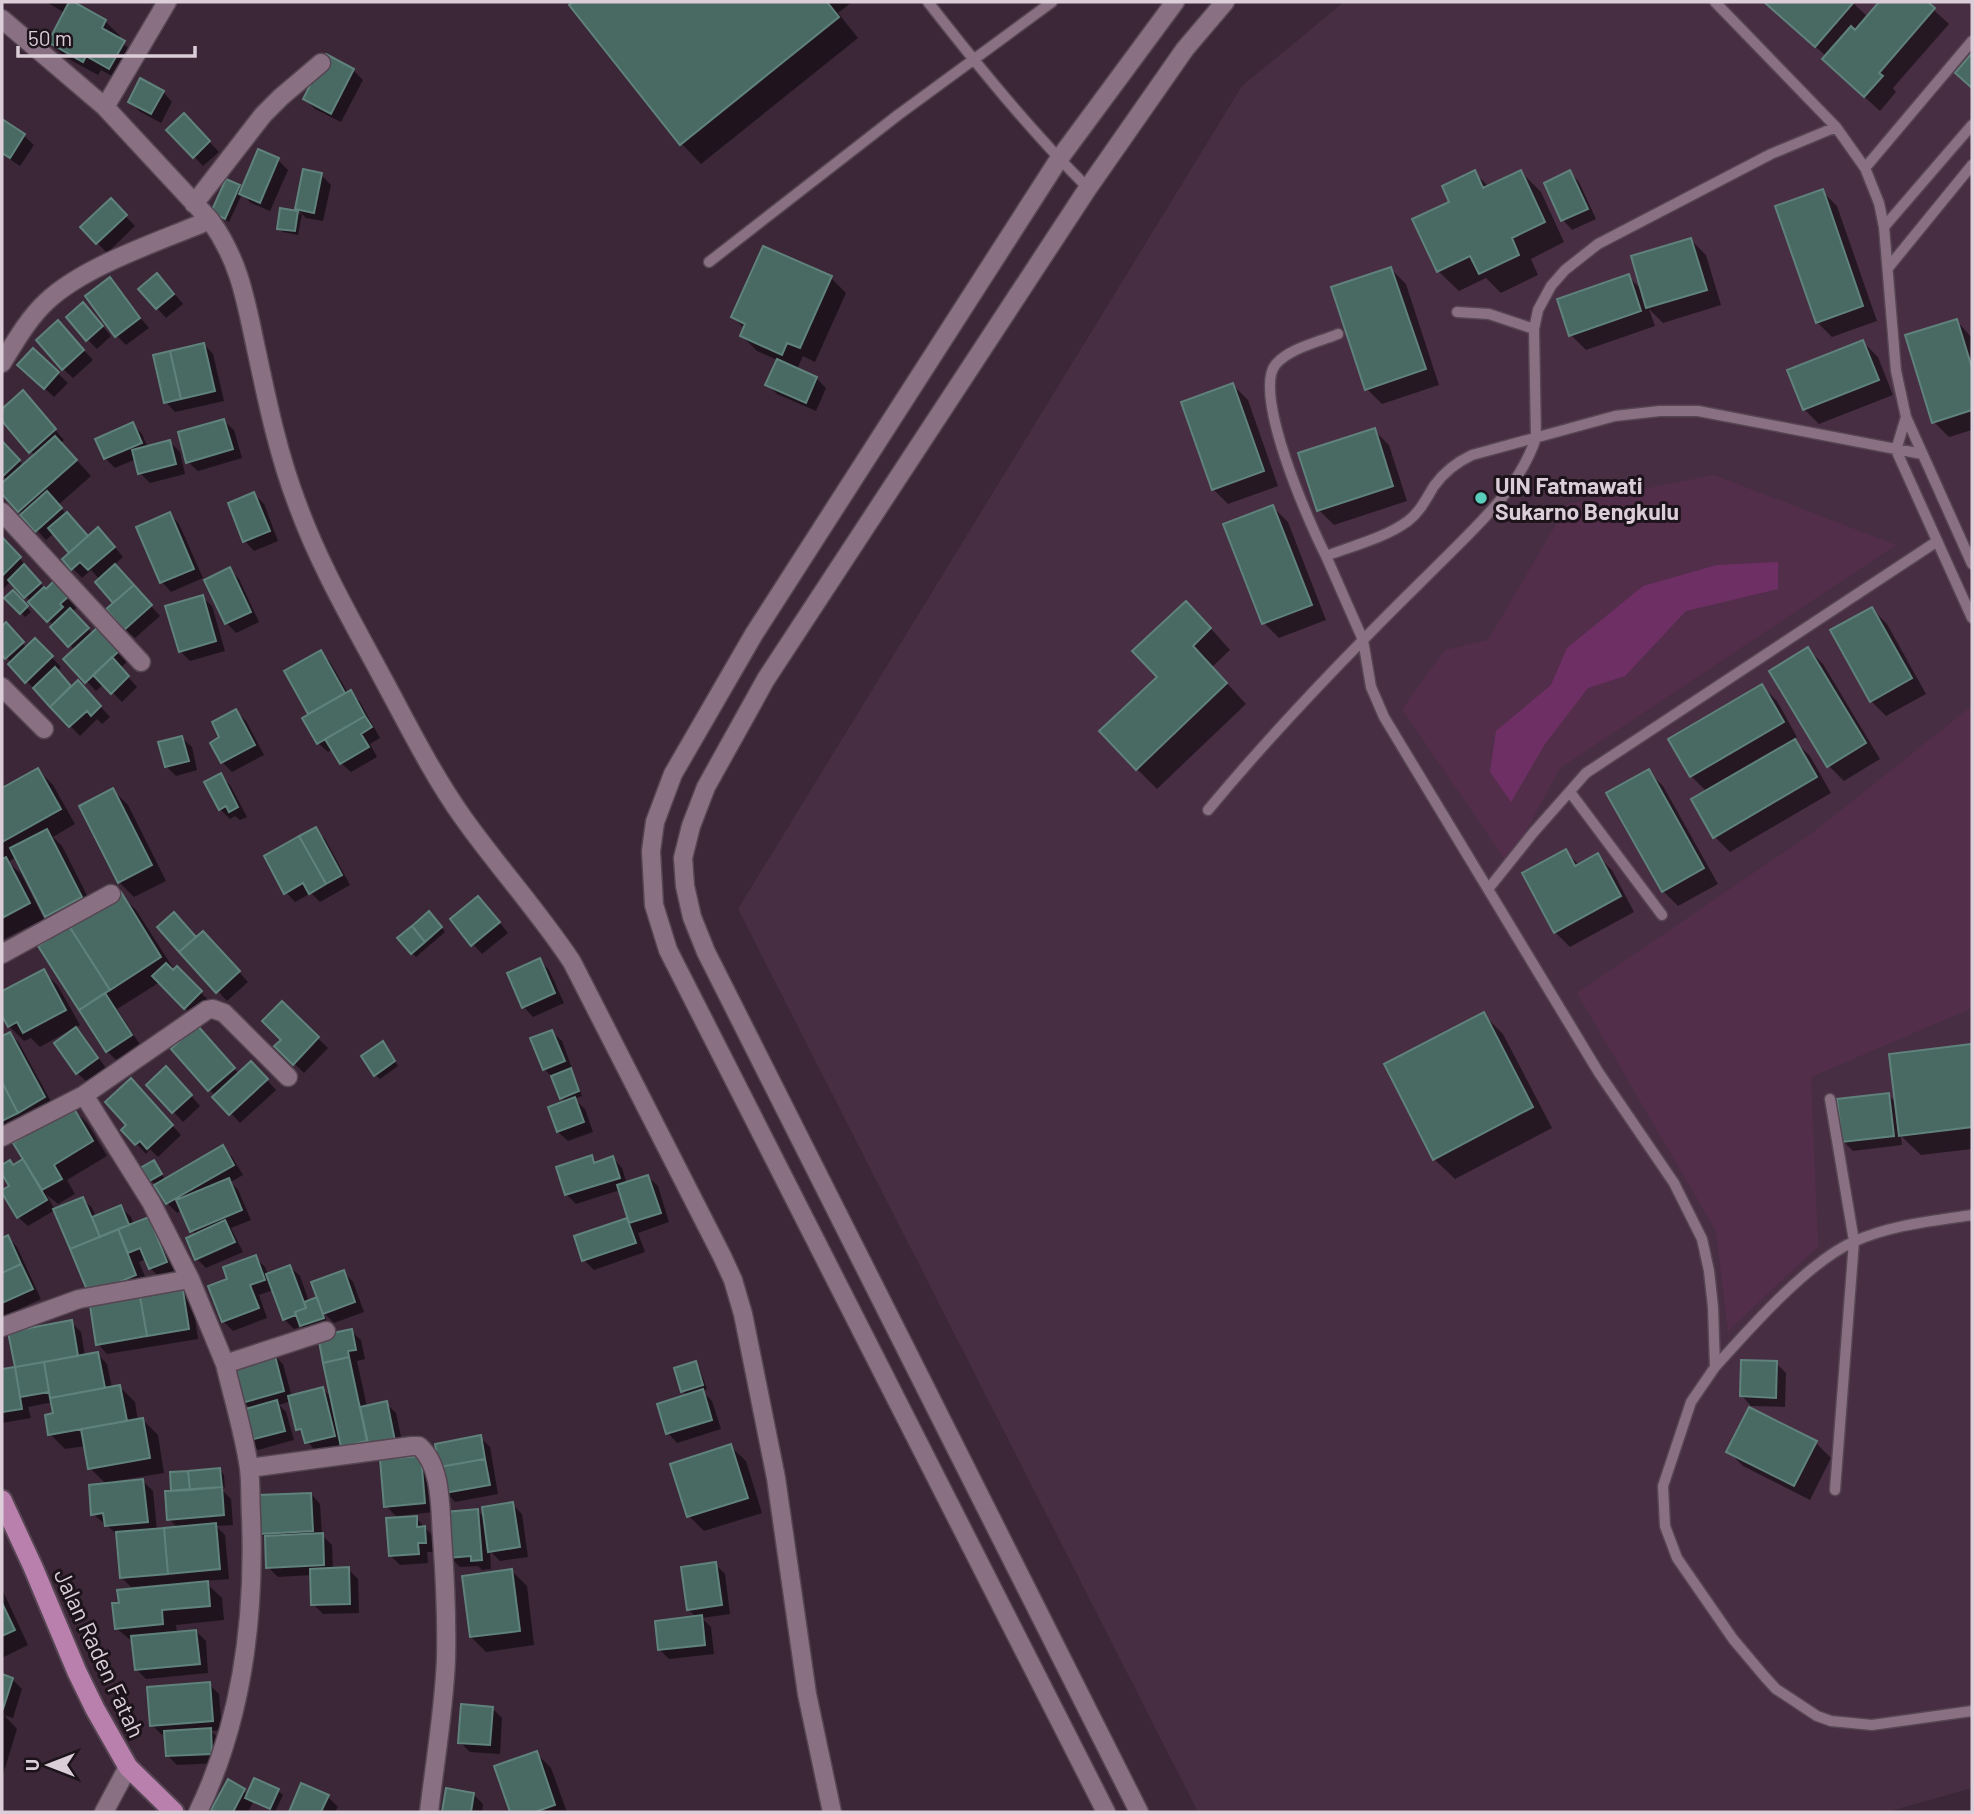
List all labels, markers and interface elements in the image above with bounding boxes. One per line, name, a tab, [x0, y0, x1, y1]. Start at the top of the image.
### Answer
scale bar	[18, 14, 194, 58]
text: 50 m	[28, 25, 72, 50]
place label: UIN Fatmawati Sukarno Bengkulu	[1495, 471, 1679, 525]
marker: UIN Fatmawati Sukarno Bengkulu	[1473, 490, 1489, 506]
street label: Jalan Raden Fatah	[49, 1564, 151, 1742]
north arrow	[14, 1730, 84, 1800]
text: U	[20, 1759, 43, 1771]

